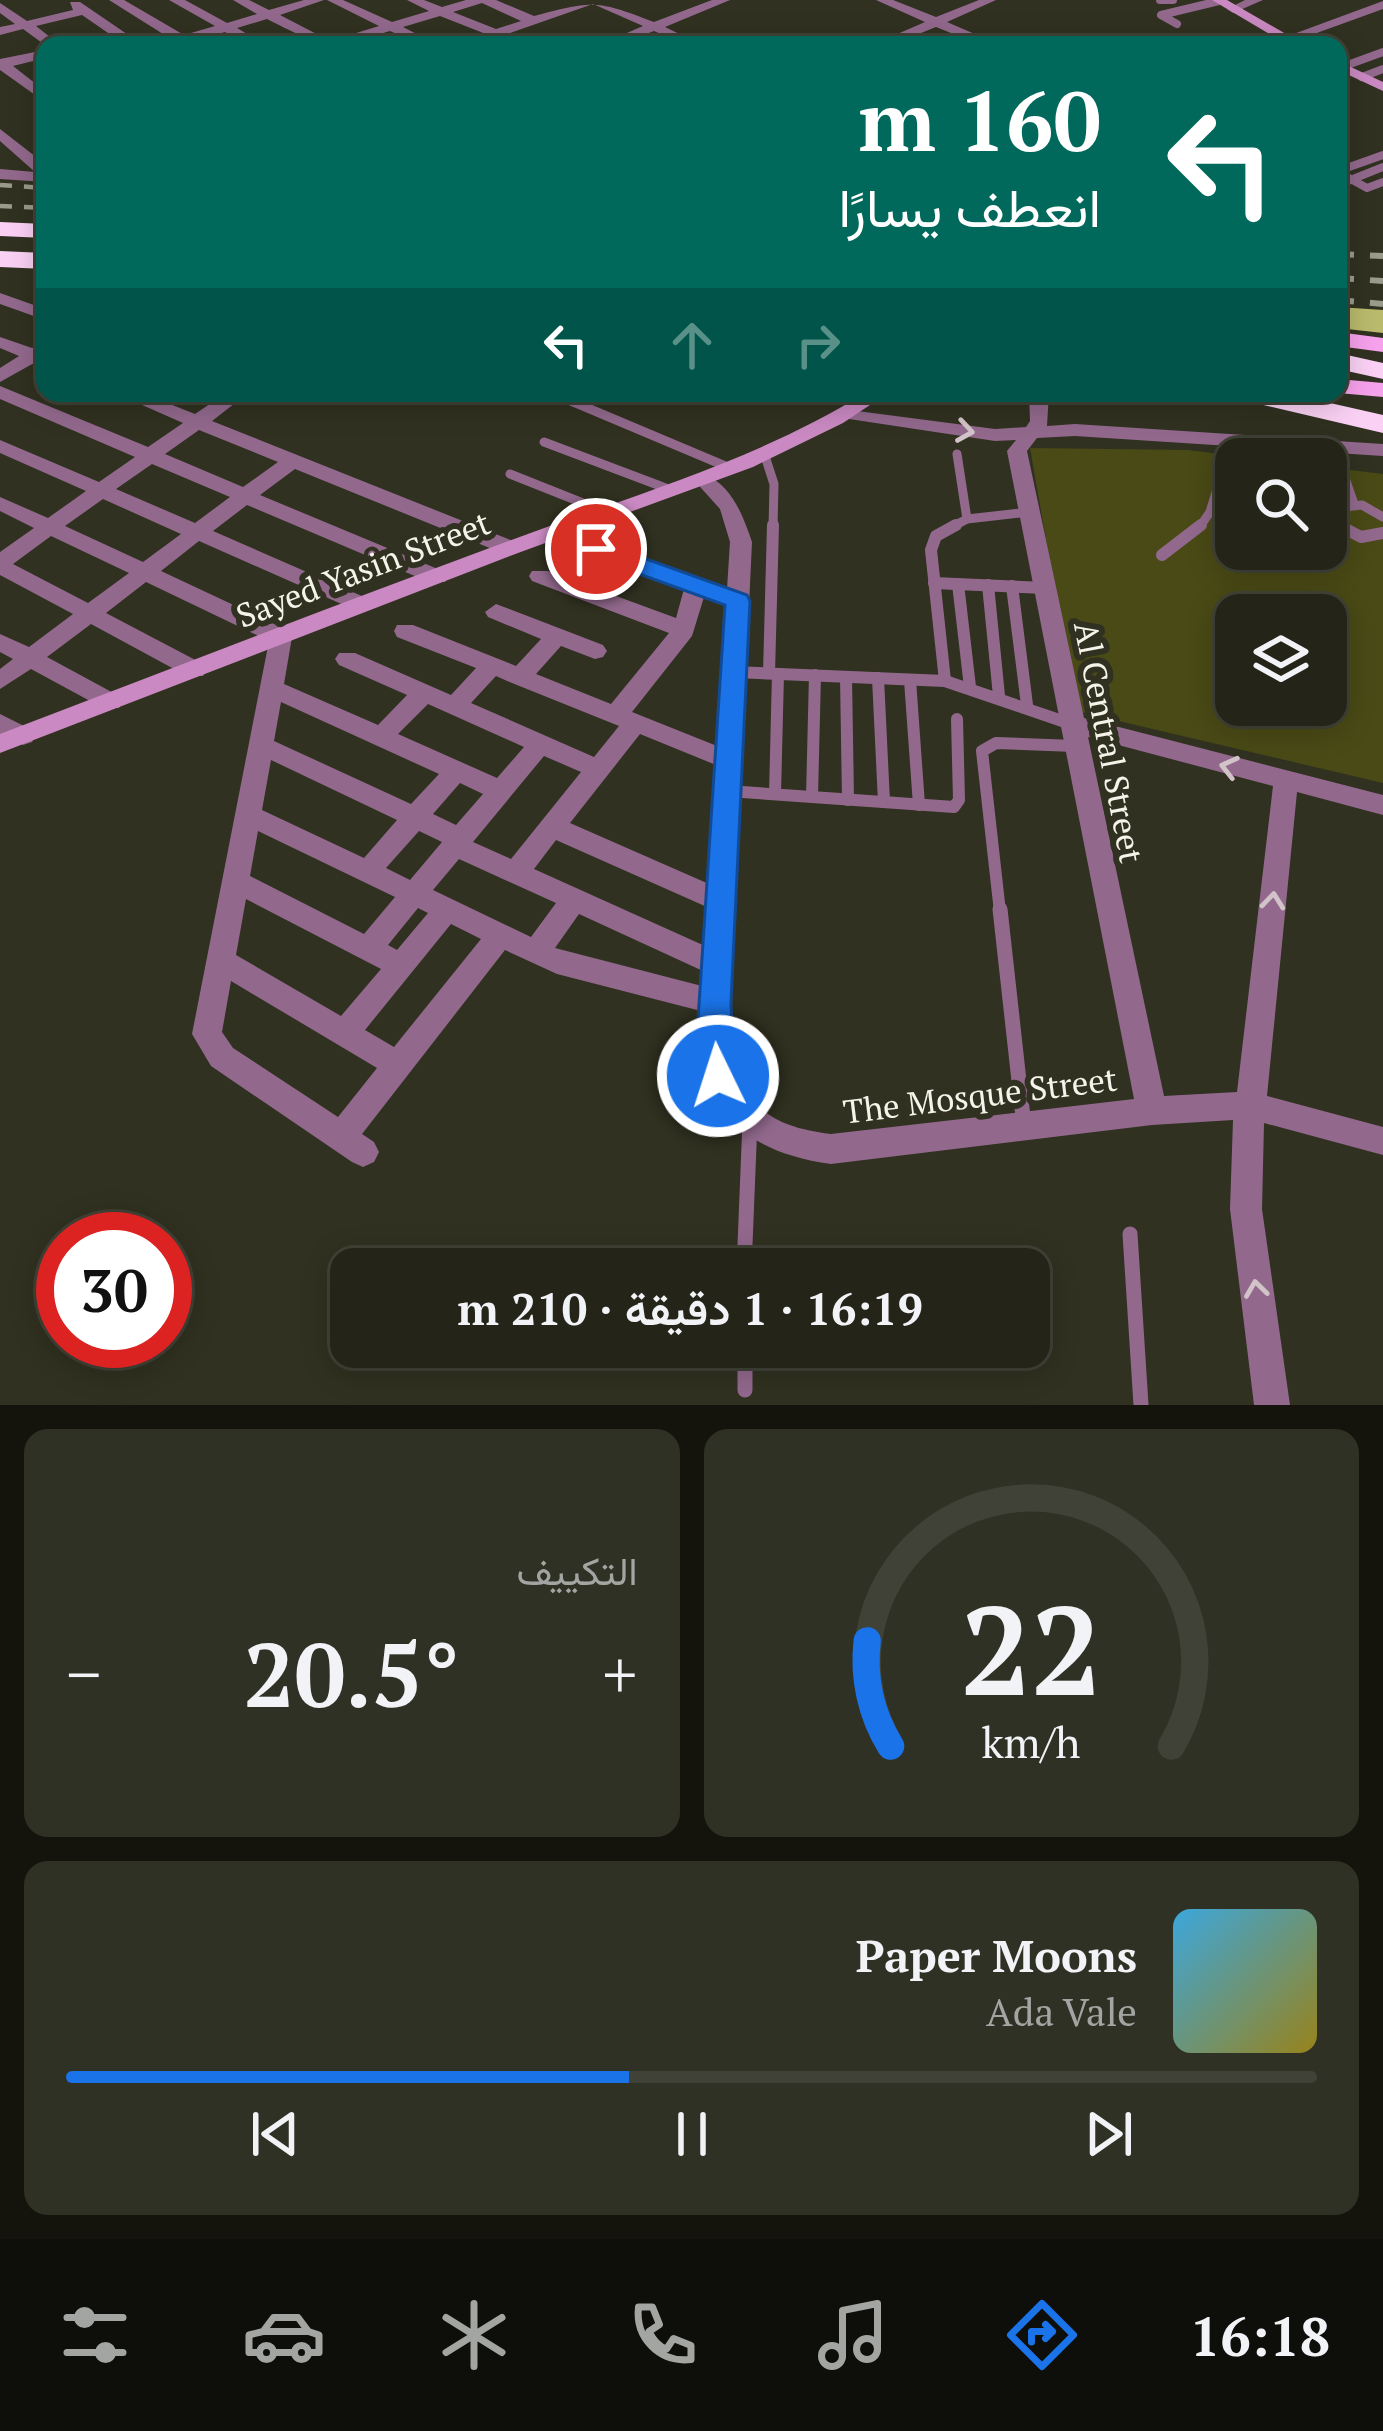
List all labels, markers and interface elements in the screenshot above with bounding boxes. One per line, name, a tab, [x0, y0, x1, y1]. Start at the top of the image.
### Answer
text: 160 m	[858, 64, 1101, 175]
icon: left	[1143, 84, 1299, 240]
text: انعطف يسارًا	[839, 171, 1101, 242]
icon: left	[533, 312, 599, 378]
icon: ahead	[659, 312, 725, 378]
icon: right	[785, 312, 851, 378]
one-way arrow	[955, 417, 975, 442]
map controls	[1215, 438, 1347, 726]
button: search	[1215, 438, 1347, 570]
pin	[545, 498, 647, 600]
street label: Sayed Yasin Street	[230, 500, 496, 637]
icon: arrive	[563, 516, 629, 582]
button: layers	[1215, 594, 1347, 726]
street label: Al Central Street	[1065, 618, 1154, 866]
one-way arrow	[1219, 756, 1239, 781]
one-way arrow	[1259, 891, 1285, 911]
position arrow	[655, 1013, 781, 1139]
street label: The Mosque Street	[841, 1056, 1119, 1133]
speed limit sign: 30	[36, 1212, 192, 1368]
text: 16:19 · 1 دقيقة · 210 m	[457, 1278, 923, 1338]
one-way arrow	[1244, 1279, 1270, 1299]
text: التكييف	[517, 1544, 638, 1596]
text: 22	[961, 1565, 1102, 1731]
text: 20.5°	[244, 1613, 460, 1733]
text: −	[66, 1629, 101, 1717]
text: +	[602, 1629, 638, 1717]
text: km/h	[982, 1713, 1081, 1770]
text: Paper Moons	[856, 1925, 1137, 1985]
text: Ada Vale	[986, 1985, 1137, 2037]
icon: previous	[242, 2101, 308, 2167]
icon: pause	[659, 2101, 725, 2167]
icon: next	[1076, 2101, 1142, 2167]
icon: filters	[53, 2293, 137, 2377]
icon: car	[242, 2293, 326, 2377]
icon: climate	[432, 2293, 516, 2377]
icon: phone	[621, 2293, 705, 2377]
icon: music	[811, 2293, 895, 2377]
icon: directions	[1000, 2293, 1084, 2377]
text: 16:18	[1190, 2300, 1330, 2371]

